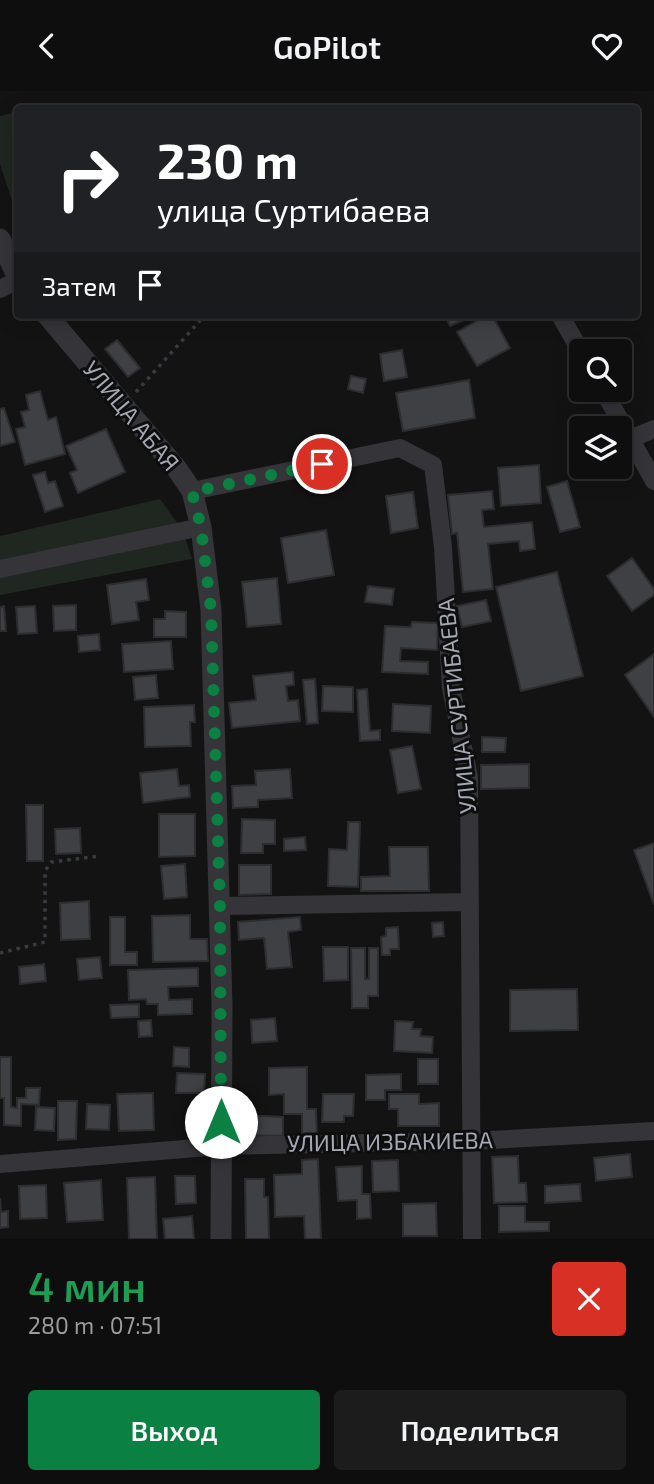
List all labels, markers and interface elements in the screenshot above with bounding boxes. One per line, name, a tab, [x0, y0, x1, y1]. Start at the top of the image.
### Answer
icon: back	[28, 27, 66, 65]
text: GoPilot	[273, 27, 381, 65]
icon: heart	[588, 27, 626, 65]
text: 230 m	[157, 130, 298, 189]
icon: right	[42, 133, 133, 224]
text: улица Суртибаева	[157, 190, 430, 228]
icon: arrive	[131, 266, 169, 304]
text: Затем	[42, 270, 117, 301]
map controls	[569, 339, 632, 479]
button: search	[569, 339, 632, 402]
street label: УЛИЦА АБАЯ	[78, 355, 186, 476]
button: layers	[569, 416, 632, 479]
pin	[292, 434, 352, 494]
icon: arrive	[303, 445, 341, 483]
street label: УЛИЦА СУРТИБАЕВА	[431, 596, 481, 815]
position arrow	[184, 1085, 258, 1159]
street label: УЛИЦА ИЗБАКИЕВА	[287, 1125, 494, 1157]
text: 4 мин	[28, 1260, 146, 1310]
button: close	[552, 1262, 626, 1336]
text: 280 m · 07:51	[28, 1311, 162, 1339]
button: Выход	[28, 1390, 320, 1470]
button: Поделиться	[334, 1390, 626, 1470]

